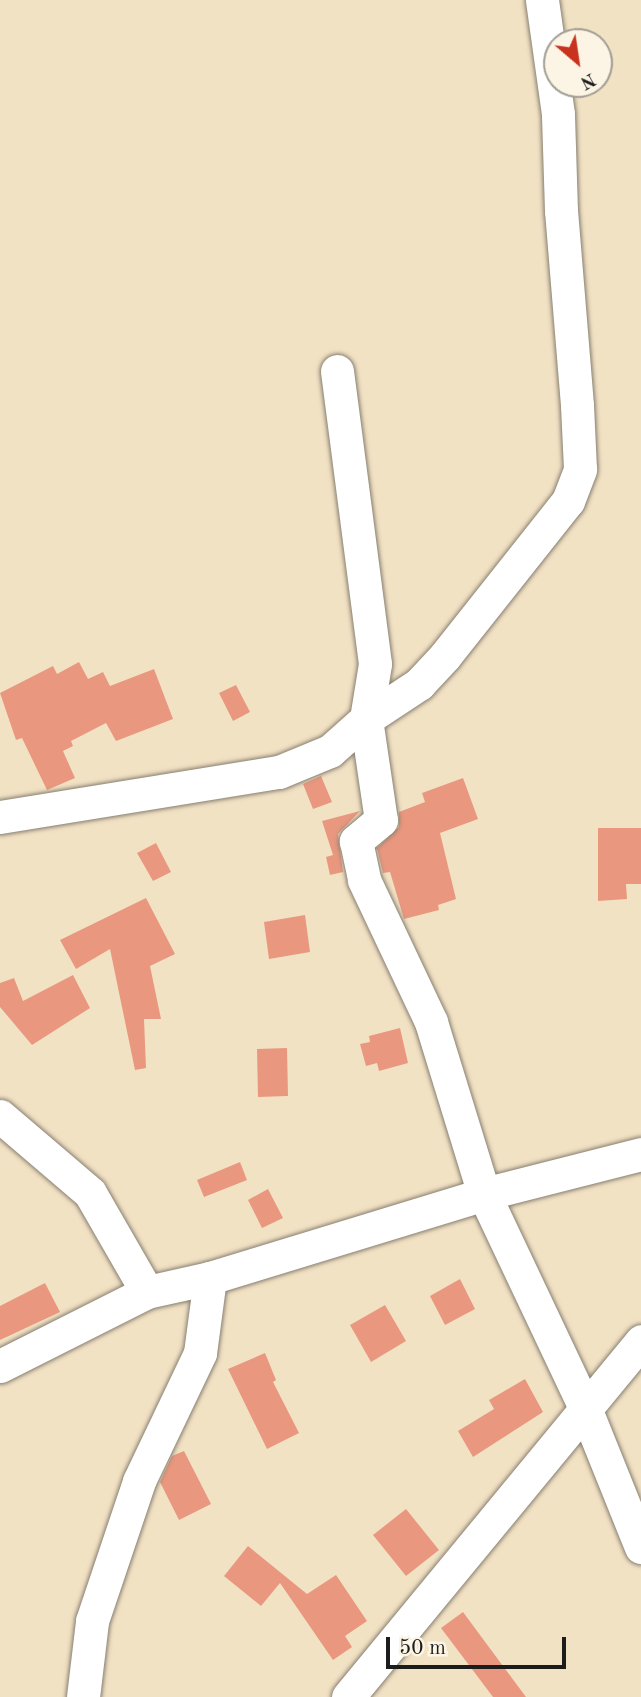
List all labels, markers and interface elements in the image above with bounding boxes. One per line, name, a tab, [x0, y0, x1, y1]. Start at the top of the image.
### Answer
north arrow	[543, 28, 613, 98]
text: N	[576, 68, 598, 92]
scale bar	[389, 1624, 569, 1668]
text: 50 m	[399, 1638, 446, 1659]

